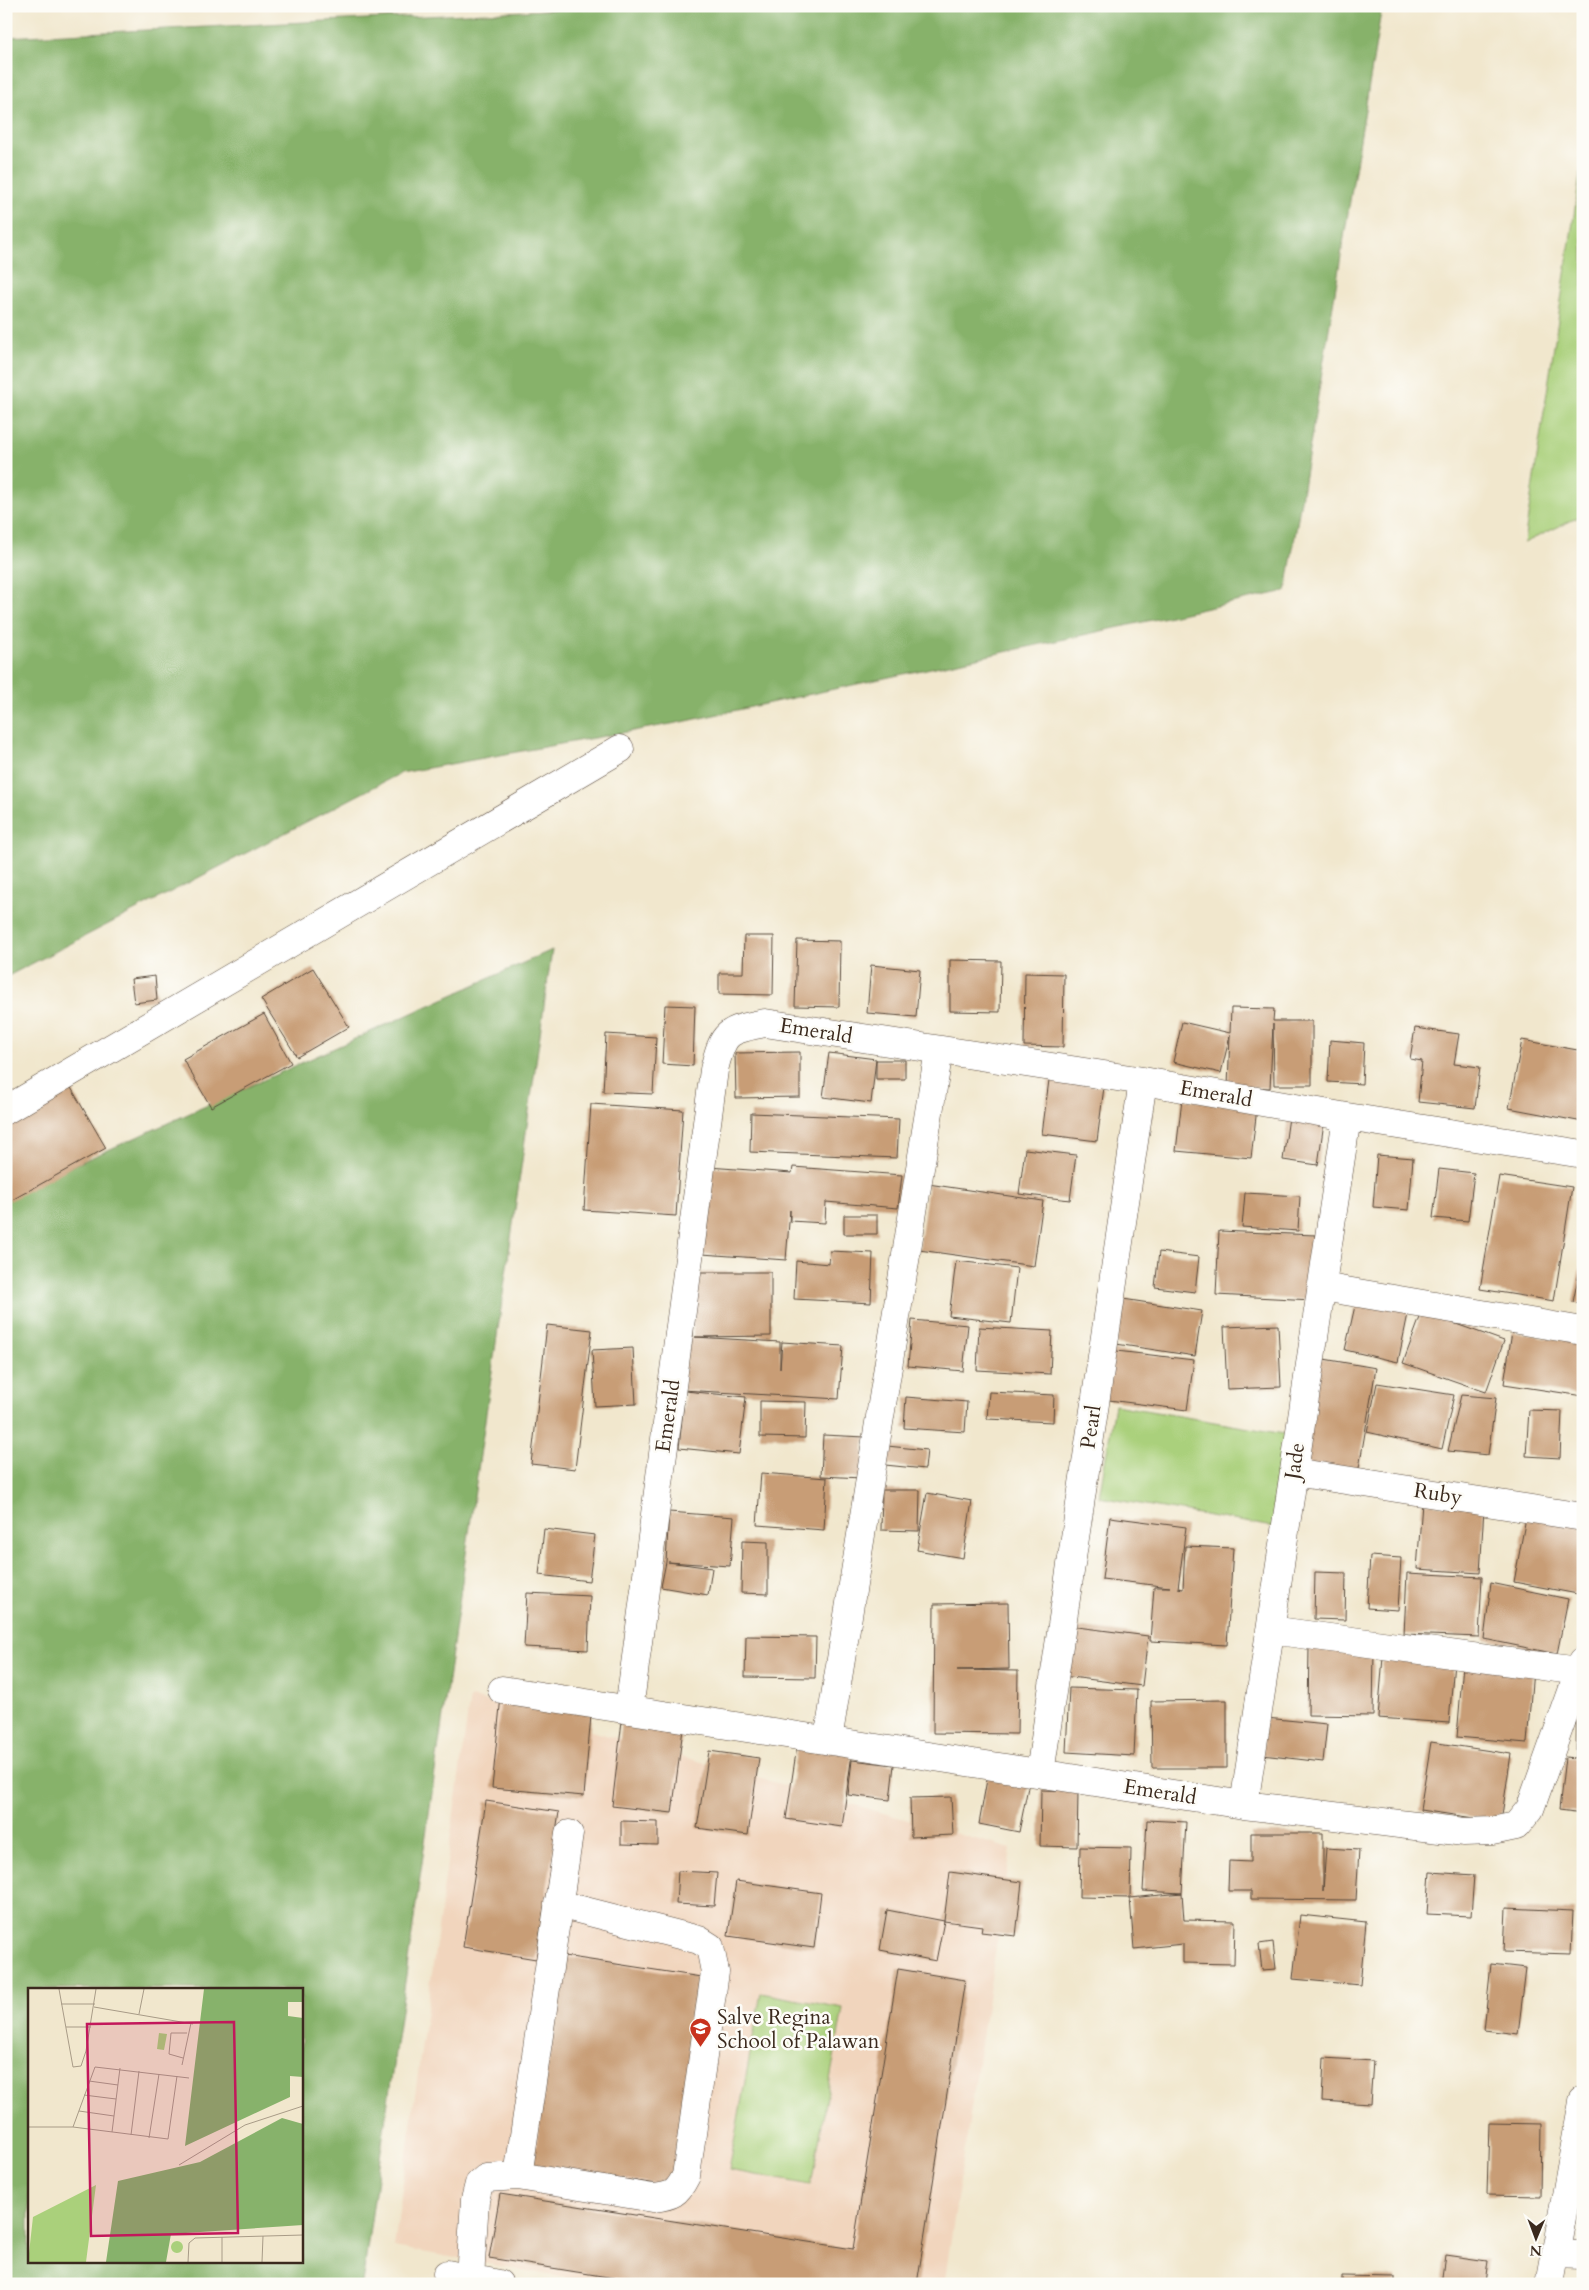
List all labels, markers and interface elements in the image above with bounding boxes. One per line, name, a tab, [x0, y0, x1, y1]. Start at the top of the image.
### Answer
street label: Emerald	[777, 1011, 855, 1051]
street label: Emerald	[1177, 1073, 1255, 1115]
street label: Emerald	[649, 1378, 687, 1454]
street label: Pearl	[1074, 1403, 1108, 1451]
street label: Jade	[1277, 1441, 1312, 1484]
street label: Ruby	[1412, 1476, 1464, 1512]
street label: Emerald	[1121, 1772, 1199, 1812]
inset map	[28, 1988, 302, 2262]
place label: Salve Regina School of Palawan	[717, 2003, 880, 2056]
school or university icon: Salve Regina School of Palawan	[689, 2017, 713, 2048]
north arrow	[1512, 2212, 1562, 2262]
text: N	[1530, 2241, 1542, 2260]

